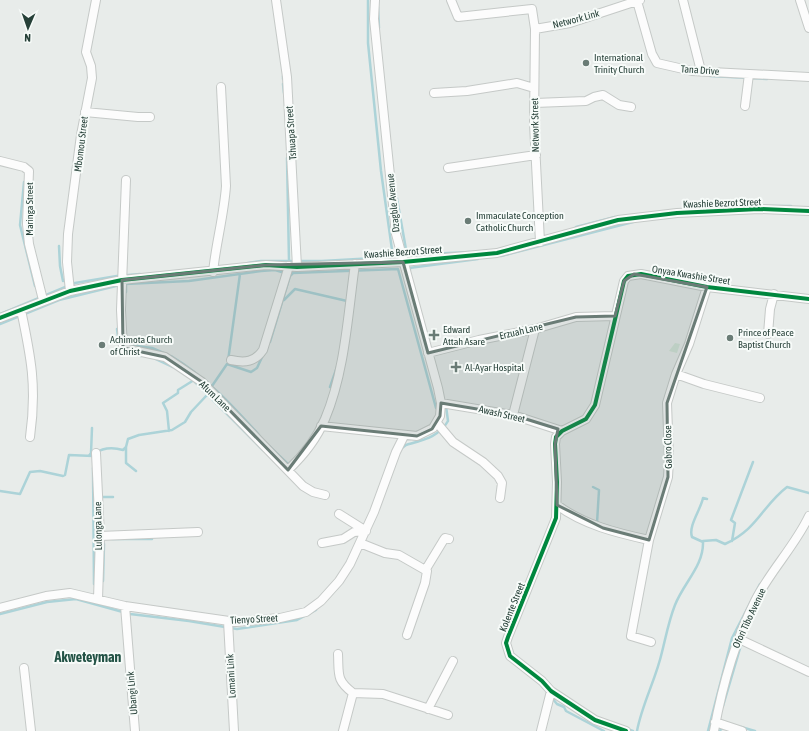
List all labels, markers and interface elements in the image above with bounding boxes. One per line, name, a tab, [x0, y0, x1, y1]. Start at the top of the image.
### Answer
street label: Network Link	[551, 7, 601, 31]
north arrow	[8, 8, 48, 48]
text: N	[24, 32, 31, 44]
place label: International Trinity Church	[594, 52, 644, 75]
marker: International Trinity Church	[581, 58, 591, 68]
street label: Tana Drive	[680, 63, 720, 77]
street label: Network Street	[529, 98, 541, 152]
street label: Tshuapa Street	[284, 105, 298, 160]
street label: Mbomou Street	[72, 115, 90, 173]
street label: Dzagble Avenue	[384, 173, 402, 233]
street label: Maringa Street	[24, 182, 35, 236]
street label: Kwashie Bezrot Street	[683, 196, 761, 210]
place label: Immaculate Conception Catholic Church	[476, 210, 564, 233]
marker: Immaculate Conception Catholic Church	[463, 216, 473, 226]
street label: Kwashie Bezrot Street	[363, 244, 443, 260]
street label: Onyaa Kwashie Street	[651, 263, 731, 287]
street label: Erzuah Lane	[498, 321, 544, 341]
place label: Edward Attah Asare	[443, 324, 486, 347]
place label: Prince of Peace Baptist Church	[738, 327, 794, 350]
marker: Edward Attah Asare	[428, 329, 440, 341]
marker: Prince of Peace Baptist Church	[725, 333, 735, 343]
place label: Achimota Church of Christ	[110, 334, 172, 357]
marker: Achimota Church of Christ	[97, 340, 107, 350]
marker: Al-Ayar Hospital	[450, 361, 462, 373]
place label: Al-Ayar Hospital	[465, 362, 525, 373]
street label: Afum Lane	[197, 379, 233, 414]
street label: Awash Street	[478, 403, 526, 425]
street label: Gabro Close	[662, 425, 674, 469]
street label: Lulonga Lane	[92, 501, 104, 551]
street label: Kolente Street	[497, 581, 527, 633]
street label: Ofori Tibo Avenue	[730, 586, 768, 650]
street label: Tienyo Street	[230, 612, 278, 626]
district label: Akweteyman	[54, 649, 122, 665]
street label: Lomani Link	[224, 653, 238, 698]
street label: Ubangi Link	[125, 670, 139, 715]

